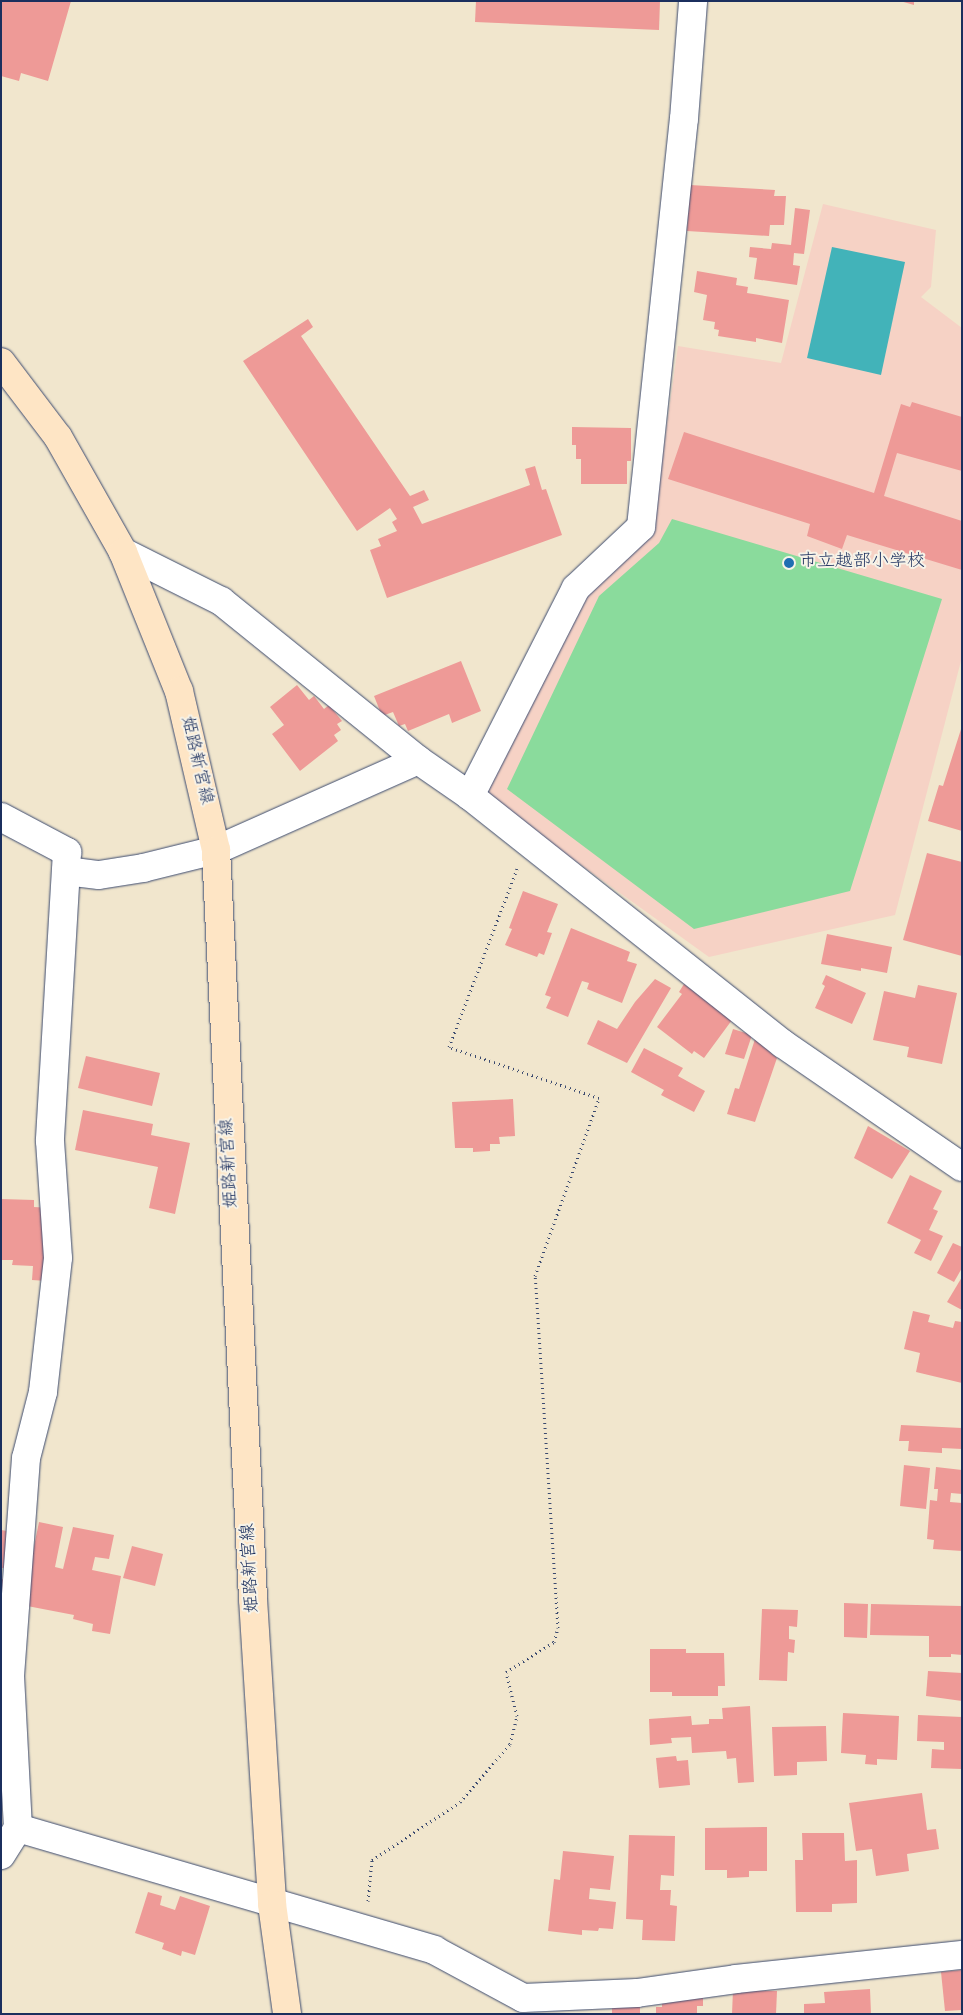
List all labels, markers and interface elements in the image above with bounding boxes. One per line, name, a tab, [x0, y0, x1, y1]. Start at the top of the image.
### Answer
place label: 市立越部小学校	[799, 552, 925, 574]
marker: 市立越部小学校	[783, 557, 795, 569]
street label: 姫路新宮線	[174, 715, 216, 807]
street label: 姫路新宮線	[218, 1117, 244, 1209]
street label: 姫路新宮線	[239, 1522, 265, 1614]

